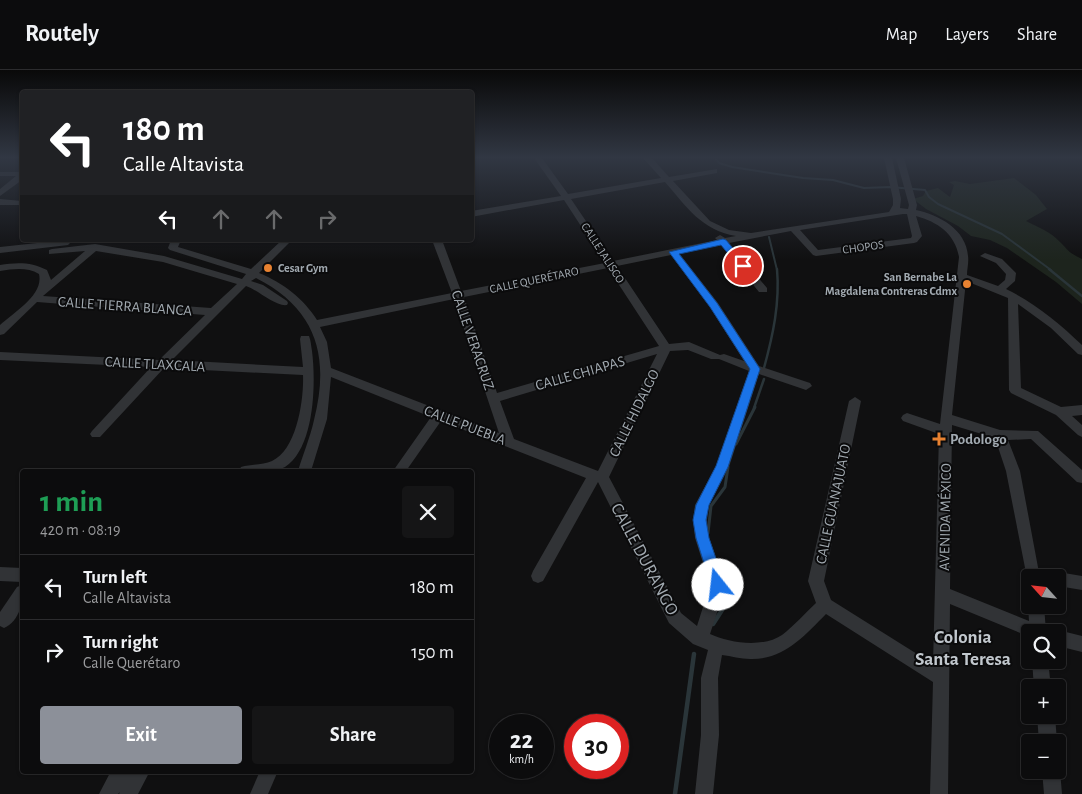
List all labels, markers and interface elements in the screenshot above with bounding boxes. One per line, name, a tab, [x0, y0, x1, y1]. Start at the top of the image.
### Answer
text: Routely	[25, 22, 99, 46]
text: Map	[886, 26, 917, 44]
text: Layers	[945, 26, 989, 44]
text: Share	[1017, 26, 1057, 44]
icon: left	[40, 110, 105, 175]
text: 180 m	[123, 112, 205, 147]
text: Calle Altavista	[123, 153, 244, 175]
icon: left	[154, 205, 182, 233]
icon: ahead	[207, 205, 235, 233]
icon: ahead	[260, 205, 288, 233]
icon: right	[313, 205, 341, 233]
street label: CALLE JALISCO	[579, 221, 627, 286]
street label: CHOPOS	[842, 238, 885, 256]
pin	[722, 245, 764, 287]
icon: arrive	[729, 252, 757, 280]
marker: Cesar Gym	[262, 262, 274, 274]
place label: Cesar Gym	[278, 262, 328, 275]
street label: CALLE QUERÉTARO	[488, 264, 580, 296]
place label: San Bernabe La Magdalena Contreras Cdmx	[825, 271, 957, 297]
marker: San Bernabe La Magdalena Contreras Cdmx	[961, 278, 973, 290]
street label: CALLE VERACRUZ	[448, 288, 497, 392]
street label: CALLE TIERRA BLANCA	[57, 294, 193, 319]
street label: CALLE TLAXCALA	[104, 354, 206, 375]
street label: CALLE CHIAPAS	[534, 354, 627, 393]
street label: CALLE HIDALGO	[607, 367, 662, 459]
street label: CALLE PUEBLA	[422, 403, 508, 448]
marker: Podologo	[932, 432, 946, 446]
place label: Podologo	[950, 432, 1007, 447]
street label: CALLE GUANAJUATO	[813, 443, 854, 565]
street label: AVENIDA MÉXICO	[935, 463, 954, 571]
button: close	[402, 486, 454, 538]
text: 1 min	[40, 487, 103, 517]
street label: CALLE DURANGO	[607, 501, 681, 618]
text: 420 m · 08:19	[40, 522, 121, 538]
position arrow	[691, 558, 743, 610]
text: Turn left	[83, 568, 147, 587]
north arrow	[1021, 569, 1066, 614]
map controls	[1021, 569, 1066, 779]
icon: left	[40, 573, 68, 601]
text: 180 m	[410, 578, 454, 597]
text: Calle Altavista	[83, 590, 171, 606]
button: search	[1021, 624, 1066, 669]
district label: Colonia Santa Teresa	[915, 628, 1011, 669]
text: Turn right	[83, 633, 158, 652]
icon: right	[40, 638, 68, 666]
text: 150 m	[411, 643, 454, 662]
text: Calle Querétaro	[83, 655, 180, 671]
button: +	[1021, 679, 1066, 724]
button: Exit	[40, 706, 242, 764]
button: Share	[252, 706, 454, 764]
speed limit sign: 30	[564, 714, 629, 779]
text: 22	[510, 728, 533, 753]
button: −	[1021, 734, 1066, 779]
text: km/h	[509, 753, 534, 765]

